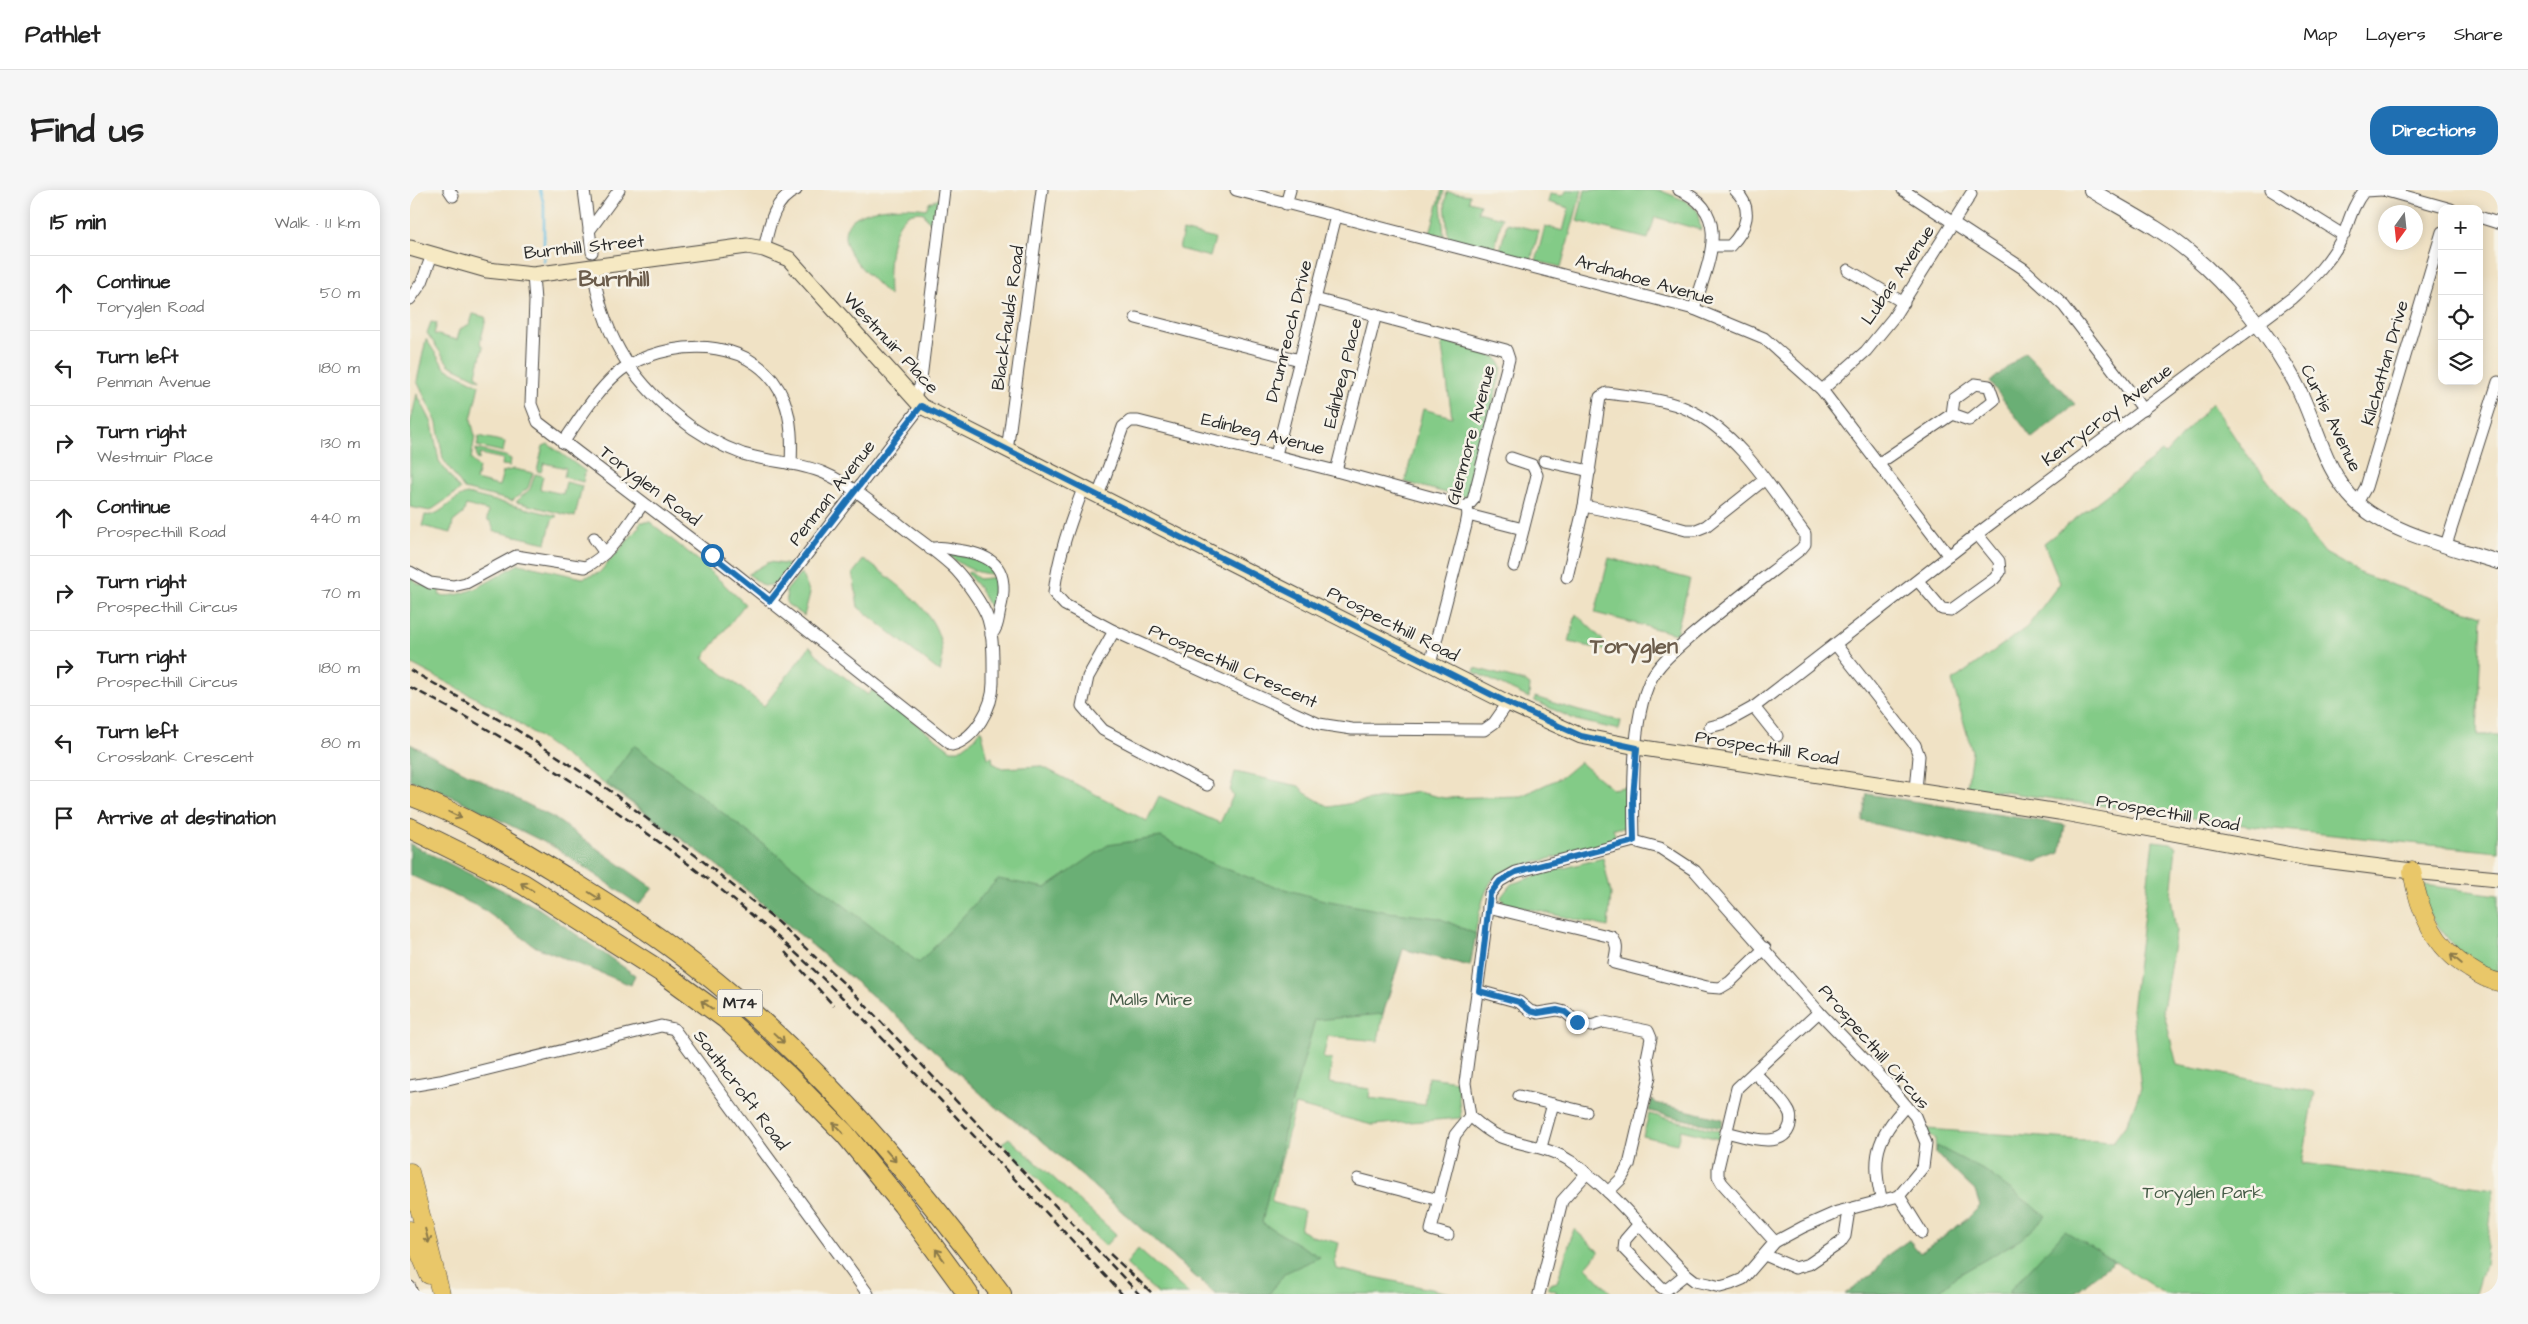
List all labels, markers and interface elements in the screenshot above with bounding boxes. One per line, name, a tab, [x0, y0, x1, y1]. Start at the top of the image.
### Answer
text: Pathlet	[25, 18, 101, 52]
text: Map	[2303, 22, 2337, 47]
text: Layers	[2365, 22, 2426, 47]
text: Share	[2454, 22, 2503, 47]
text: Find us	[30, 106, 144, 155]
button: Directions	[2370, 106, 2498, 155]
north arrow	[2378, 205, 2423, 250]
map controls	[2438, 205, 2483, 385]
button: +	[2438, 205, 2483, 250]
text: 15 min	[50, 208, 106, 237]
text: Walk · 1.1 km	[274, 212, 360, 234]
street label: Lubas Avenue	[1855, 220, 1941, 330]
street label: Burnhill Street	[523, 228, 646, 266]
street label: Blackfaulds Road	[985, 244, 1031, 392]
street label: Ardnahoe Avenue	[1573, 248, 1718, 312]
button: −	[2438, 250, 2483, 295]
street label: Drumreoch Drive	[1259, 257, 1319, 405]
district label: Burnhill	[578, 264, 650, 295]
text: Continue	[97, 269, 171, 296]
icon: ahead	[50, 279, 78, 307]
text: 50 m	[320, 282, 360, 304]
street label: Westmuir Place	[837, 287, 945, 399]
button: locate	[2438, 295, 2483, 340]
text: Toryglen Road	[97, 296, 204, 318]
street label: Kilchattan Drive	[2355, 297, 2415, 429]
street label: Edinbeg Place	[1317, 315, 1370, 431]
button: layers	[2438, 340, 2483, 385]
text: Turn left	[97, 344, 178, 371]
icon: left	[50, 354, 78, 382]
text: 180 m	[319, 357, 360, 379]
street label: Kerrycroy Avenue	[2037, 358, 2178, 473]
street label: Curtis Avenue	[2294, 360, 2368, 476]
street label: Glenmore Avenue	[1440, 362, 1502, 508]
text: Penman Avenue	[97, 371, 211, 393]
street label: Edinbeg Avenue	[1198, 407, 1328, 462]
text: Turn right	[97, 419, 186, 446]
icon: right	[50, 429, 78, 457]
text: 130 m	[321, 432, 360, 454]
street label: Penman Avenue	[783, 435, 881, 551]
street label: Toryglen Road	[594, 440, 706, 533]
text: Westmuir Place	[97, 446, 213, 468]
text: Continue	[97, 494, 171, 521]
icon: ahead	[50, 504, 78, 532]
text: 440 m	[309, 507, 360, 529]
text: Prospecthill Road	[97, 521, 226, 543]
route start	[701, 544, 724, 567]
text: Turn right	[97, 569, 186, 596]
icon: right	[50, 579, 78, 607]
street label: Prospecthill Road	[1323, 580, 1463, 668]
text: 70 m	[321, 582, 360, 604]
text: Prospecthill Circus	[97, 596, 238, 618]
street label: Prospecthill Crescent	[1145, 617, 1322, 715]
district label: Toryglen	[1589, 631, 1678, 664]
text: Turn right	[97, 644, 186, 671]
icon: right	[50, 654, 78, 682]
text: 180 m	[319, 657, 360, 679]
text: Prospecthill Circus	[97, 671, 238, 693]
text: Turn left	[97, 719, 178, 746]
street label: Prospecthill Road	[1694, 724, 1840, 772]
icon: left	[50, 729, 78, 757]
text: 80 m	[321, 732, 360, 754]
text: Crossbank Crescent	[97, 746, 254, 768]
street label: Prospecthill Road	[2095, 788, 2241, 838]
icon: arrive	[50, 804, 78, 832]
text: Arrive at destination	[97, 805, 276, 832]
one-way arrow	[447, 810, 462, 820]
one-way arrow	[521, 881, 535, 891]
one-way arrow	[588, 891, 602, 902]
one-way arrow	[2450, 954, 2463, 965]
street label: Prospecthill Circus	[1813, 979, 1935, 1115]
park label: Malls Mire	[1109, 987, 1193, 1012]
road number: M74	[718, 990, 762, 1016]
one-way arrow	[701, 1000, 714, 1011]
route end	[1566, 1011, 1589, 1034]
street label: Southcroft Road	[687, 1025, 795, 1155]
one-way arrow	[772, 1032, 785, 1044]
one-way arrow	[832, 1121, 844, 1134]
one-way arrow	[885, 1149, 897, 1162]
park label: Toryglen Park	[2143, 1180, 2263, 1206]
one-way arrow	[423, 1228, 432, 1244]
one-way arrow	[934, 1248, 945, 1262]

